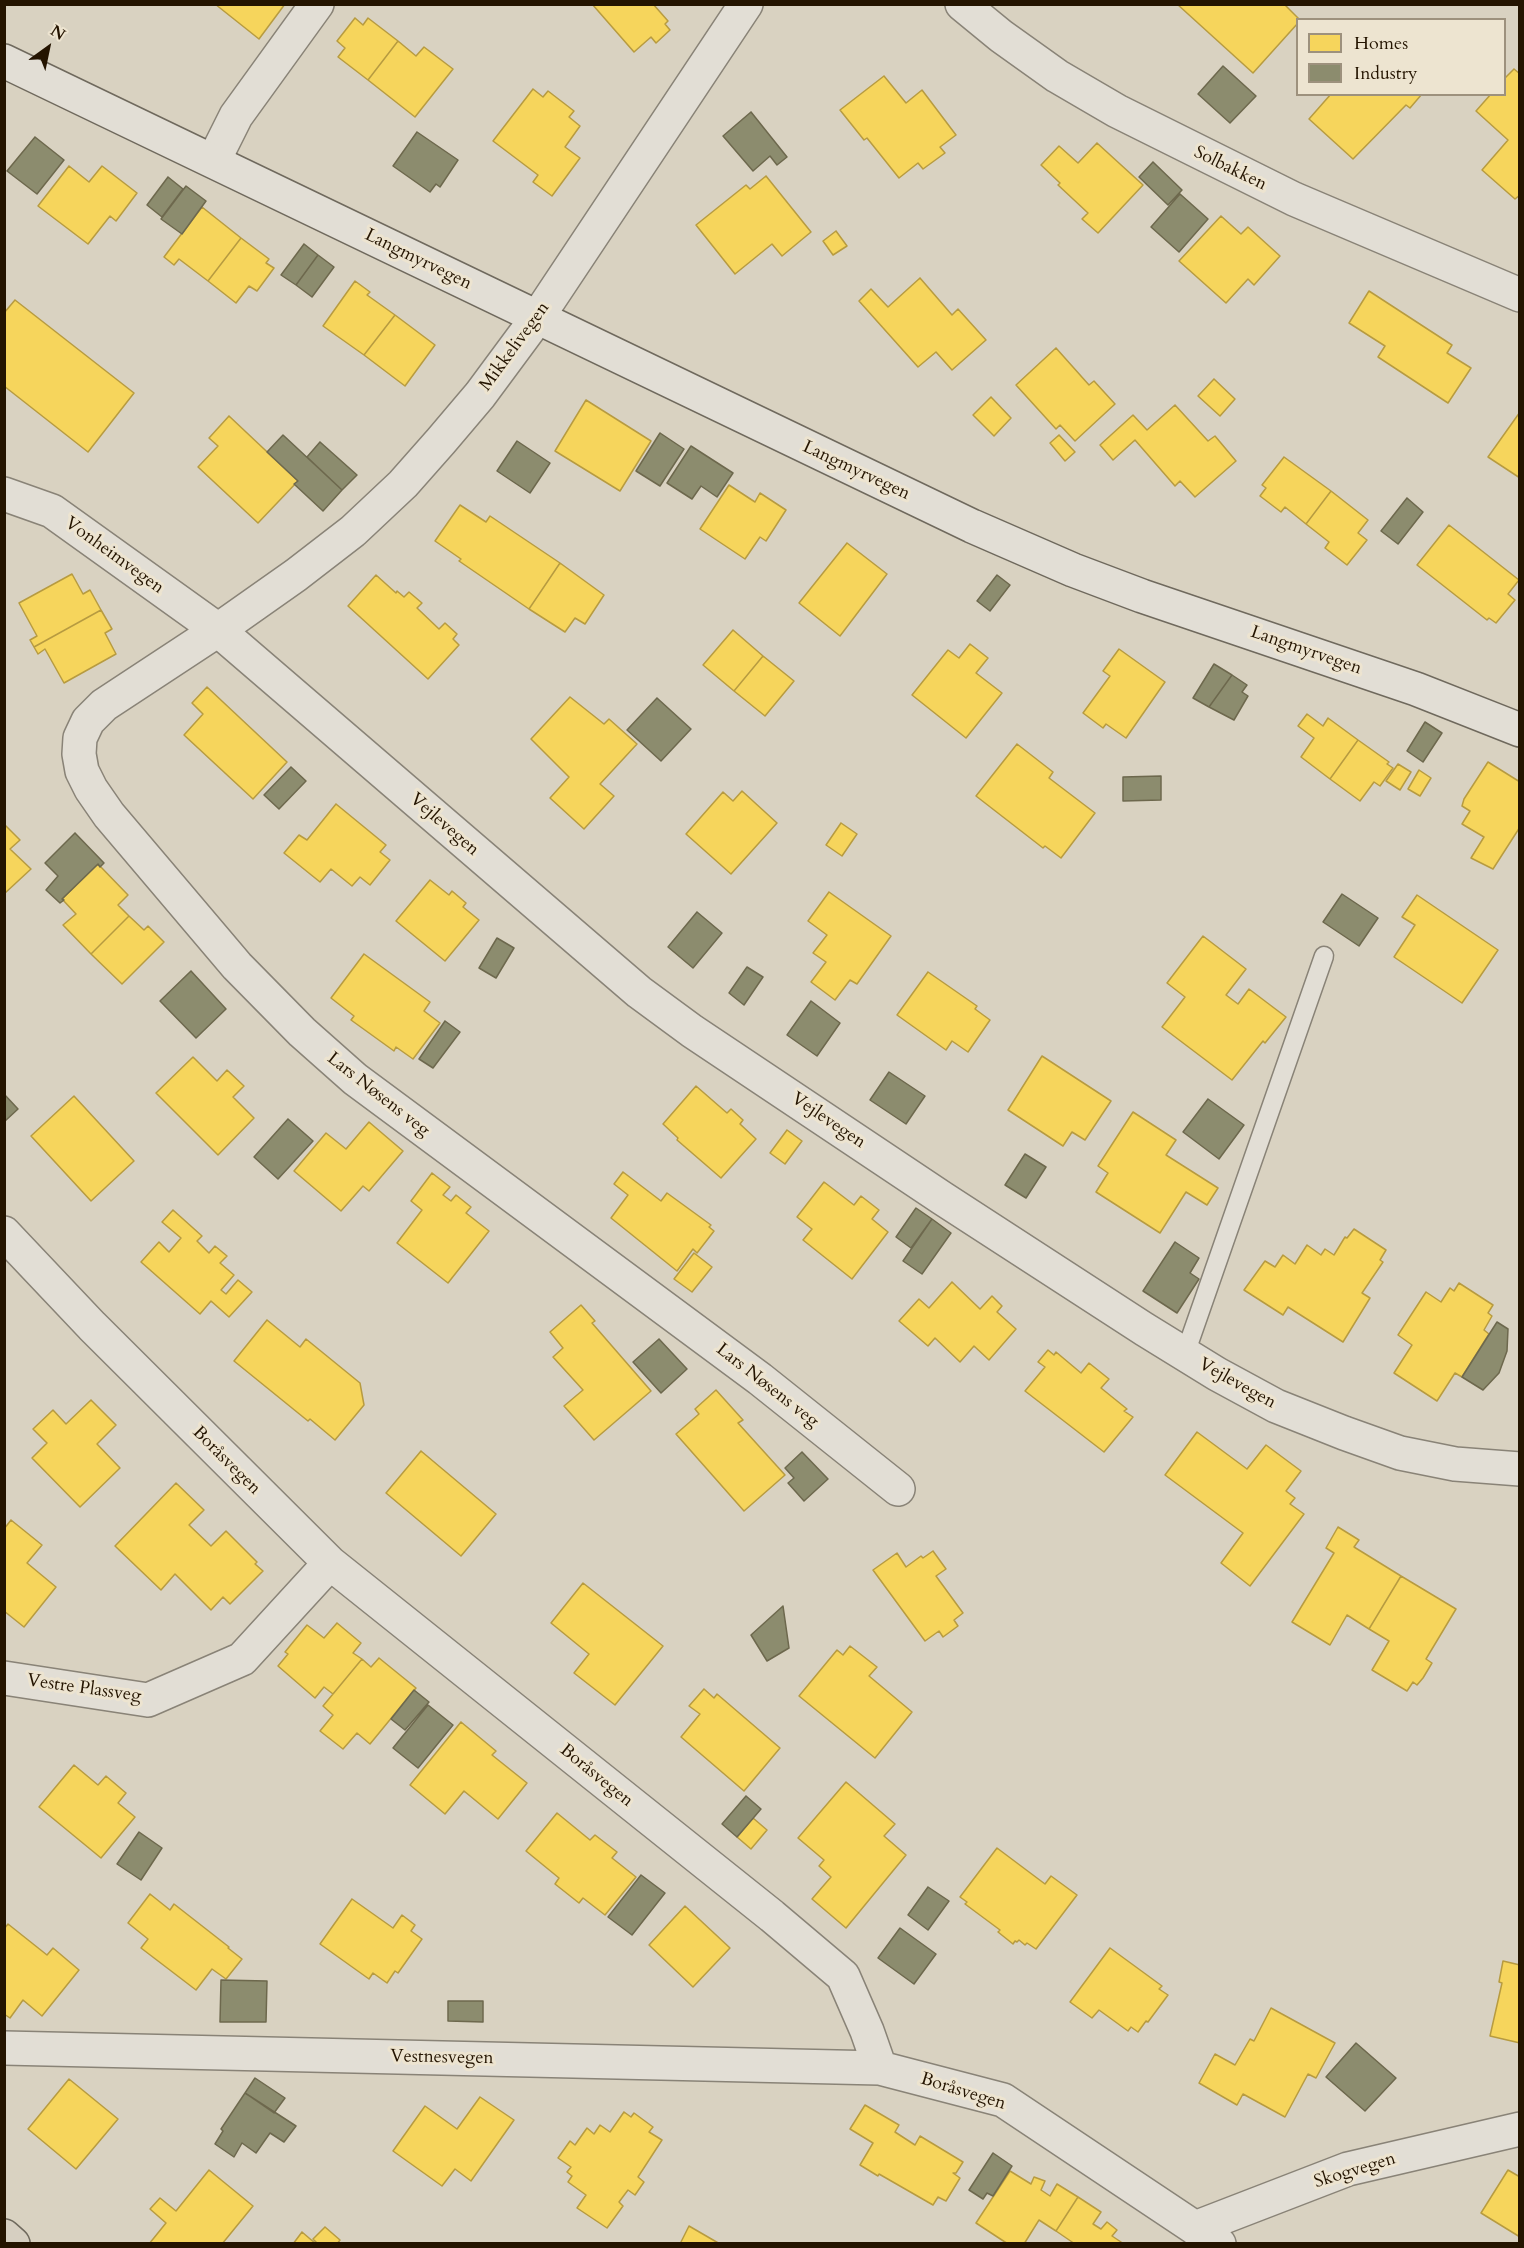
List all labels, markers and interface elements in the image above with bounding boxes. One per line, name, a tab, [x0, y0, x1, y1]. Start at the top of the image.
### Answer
north arrow	[18, 18, 78, 78]
legend	[1296, 18, 1506, 96]
text: N	[46, 20, 70, 46]
text: Homes	[1354, 31, 1408, 56]
text: Industry	[1354, 61, 1418, 86]
street label: Solbakken	[1190, 142, 1270, 196]
street label: Langmyrvegen	[361, 225, 475, 295]
street label: Mikkelivegen	[475, 298, 555, 396]
street label: Langmyrvegen	[799, 437, 913, 505]
street label: Vonheimvegen	[60, 513, 168, 599]
street label: Langmyrvegen	[1248, 622, 1364, 680]
street label: Vejlevegen	[405, 789, 483, 861]
street label: Lars Nøsens veg	[322, 1048, 434, 1142]
street label: Vejlevegen	[787, 1088, 869, 1154]
street label: Lars Nøsens veg	[711, 1339, 823, 1433]
street label: Vejlevegen	[1195, 1354, 1279, 1414]
street label: Boråsvegen	[187, 1422, 265, 1500]
street label: Vestre Plassveg	[26, 1670, 142, 1708]
street label: Boråsvegen	[555, 1740, 637, 1812]
street label: Vestnesvegen	[390, 2046, 494, 2070]
street label: Boråsvegen	[918, 2069, 1008, 2115]
street label: Skogvegen	[1312, 2148, 1398, 2194]

